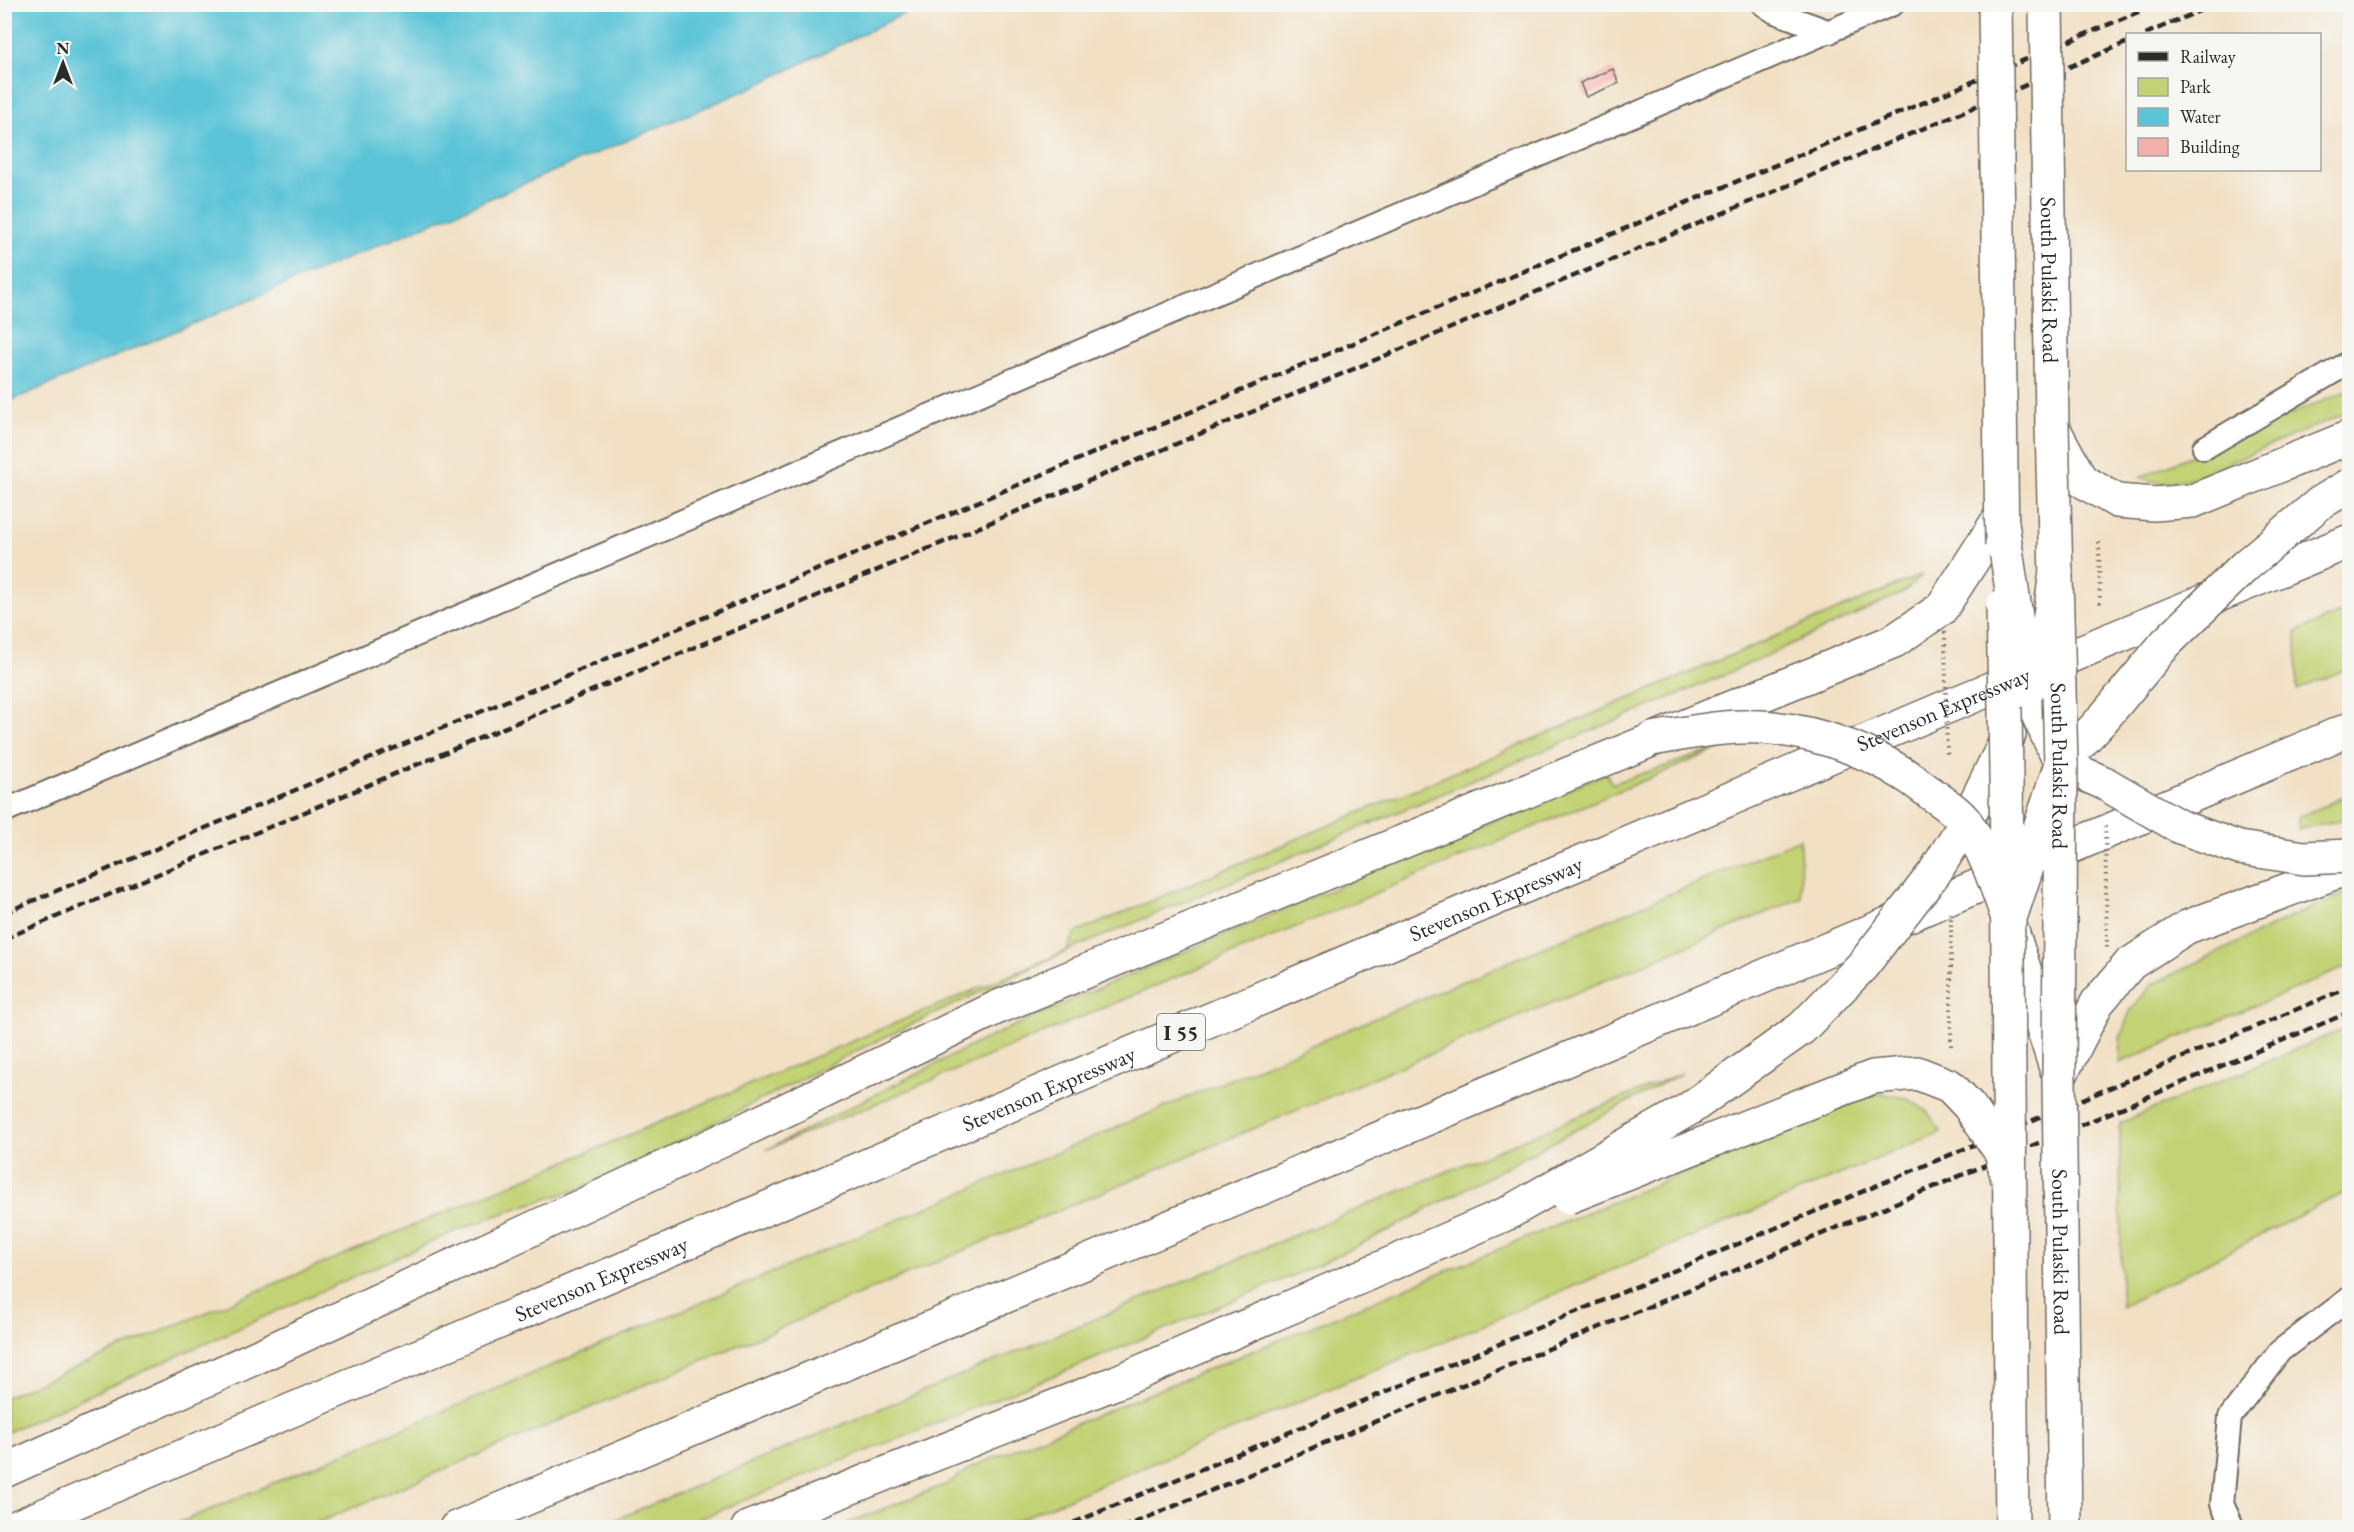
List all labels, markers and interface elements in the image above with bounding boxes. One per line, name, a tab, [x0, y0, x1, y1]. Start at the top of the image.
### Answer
north arrow	[33, 33, 93, 93]
legend	[2126, 33, 2321, 171]
text: N	[57, 38, 70, 59]
text: Railway	[2180, 45, 2236, 68]
text: Park	[2180, 75, 2211, 98]
text: Water	[2180, 105, 2221, 128]
text: Building	[2180, 135, 2240, 158]
street label: South Pulaski Road	[2034, 197, 2066, 364]
street label: Stevenson Expressway	[1852, 660, 2035, 758]
street label: South Pulaski Road	[2044, 682, 2076, 850]
street label: Stevenson Expressway	[1405, 849, 1587, 948]
road number: I 55	[1157, 1014, 1205, 1050]
street label: Stevenson Expressway	[957, 1039, 1140, 1138]
street label: South Pulaski Road	[2046, 1168, 2077, 1336]
street label: Stevenson Expressway	[510, 1229, 693, 1328]

